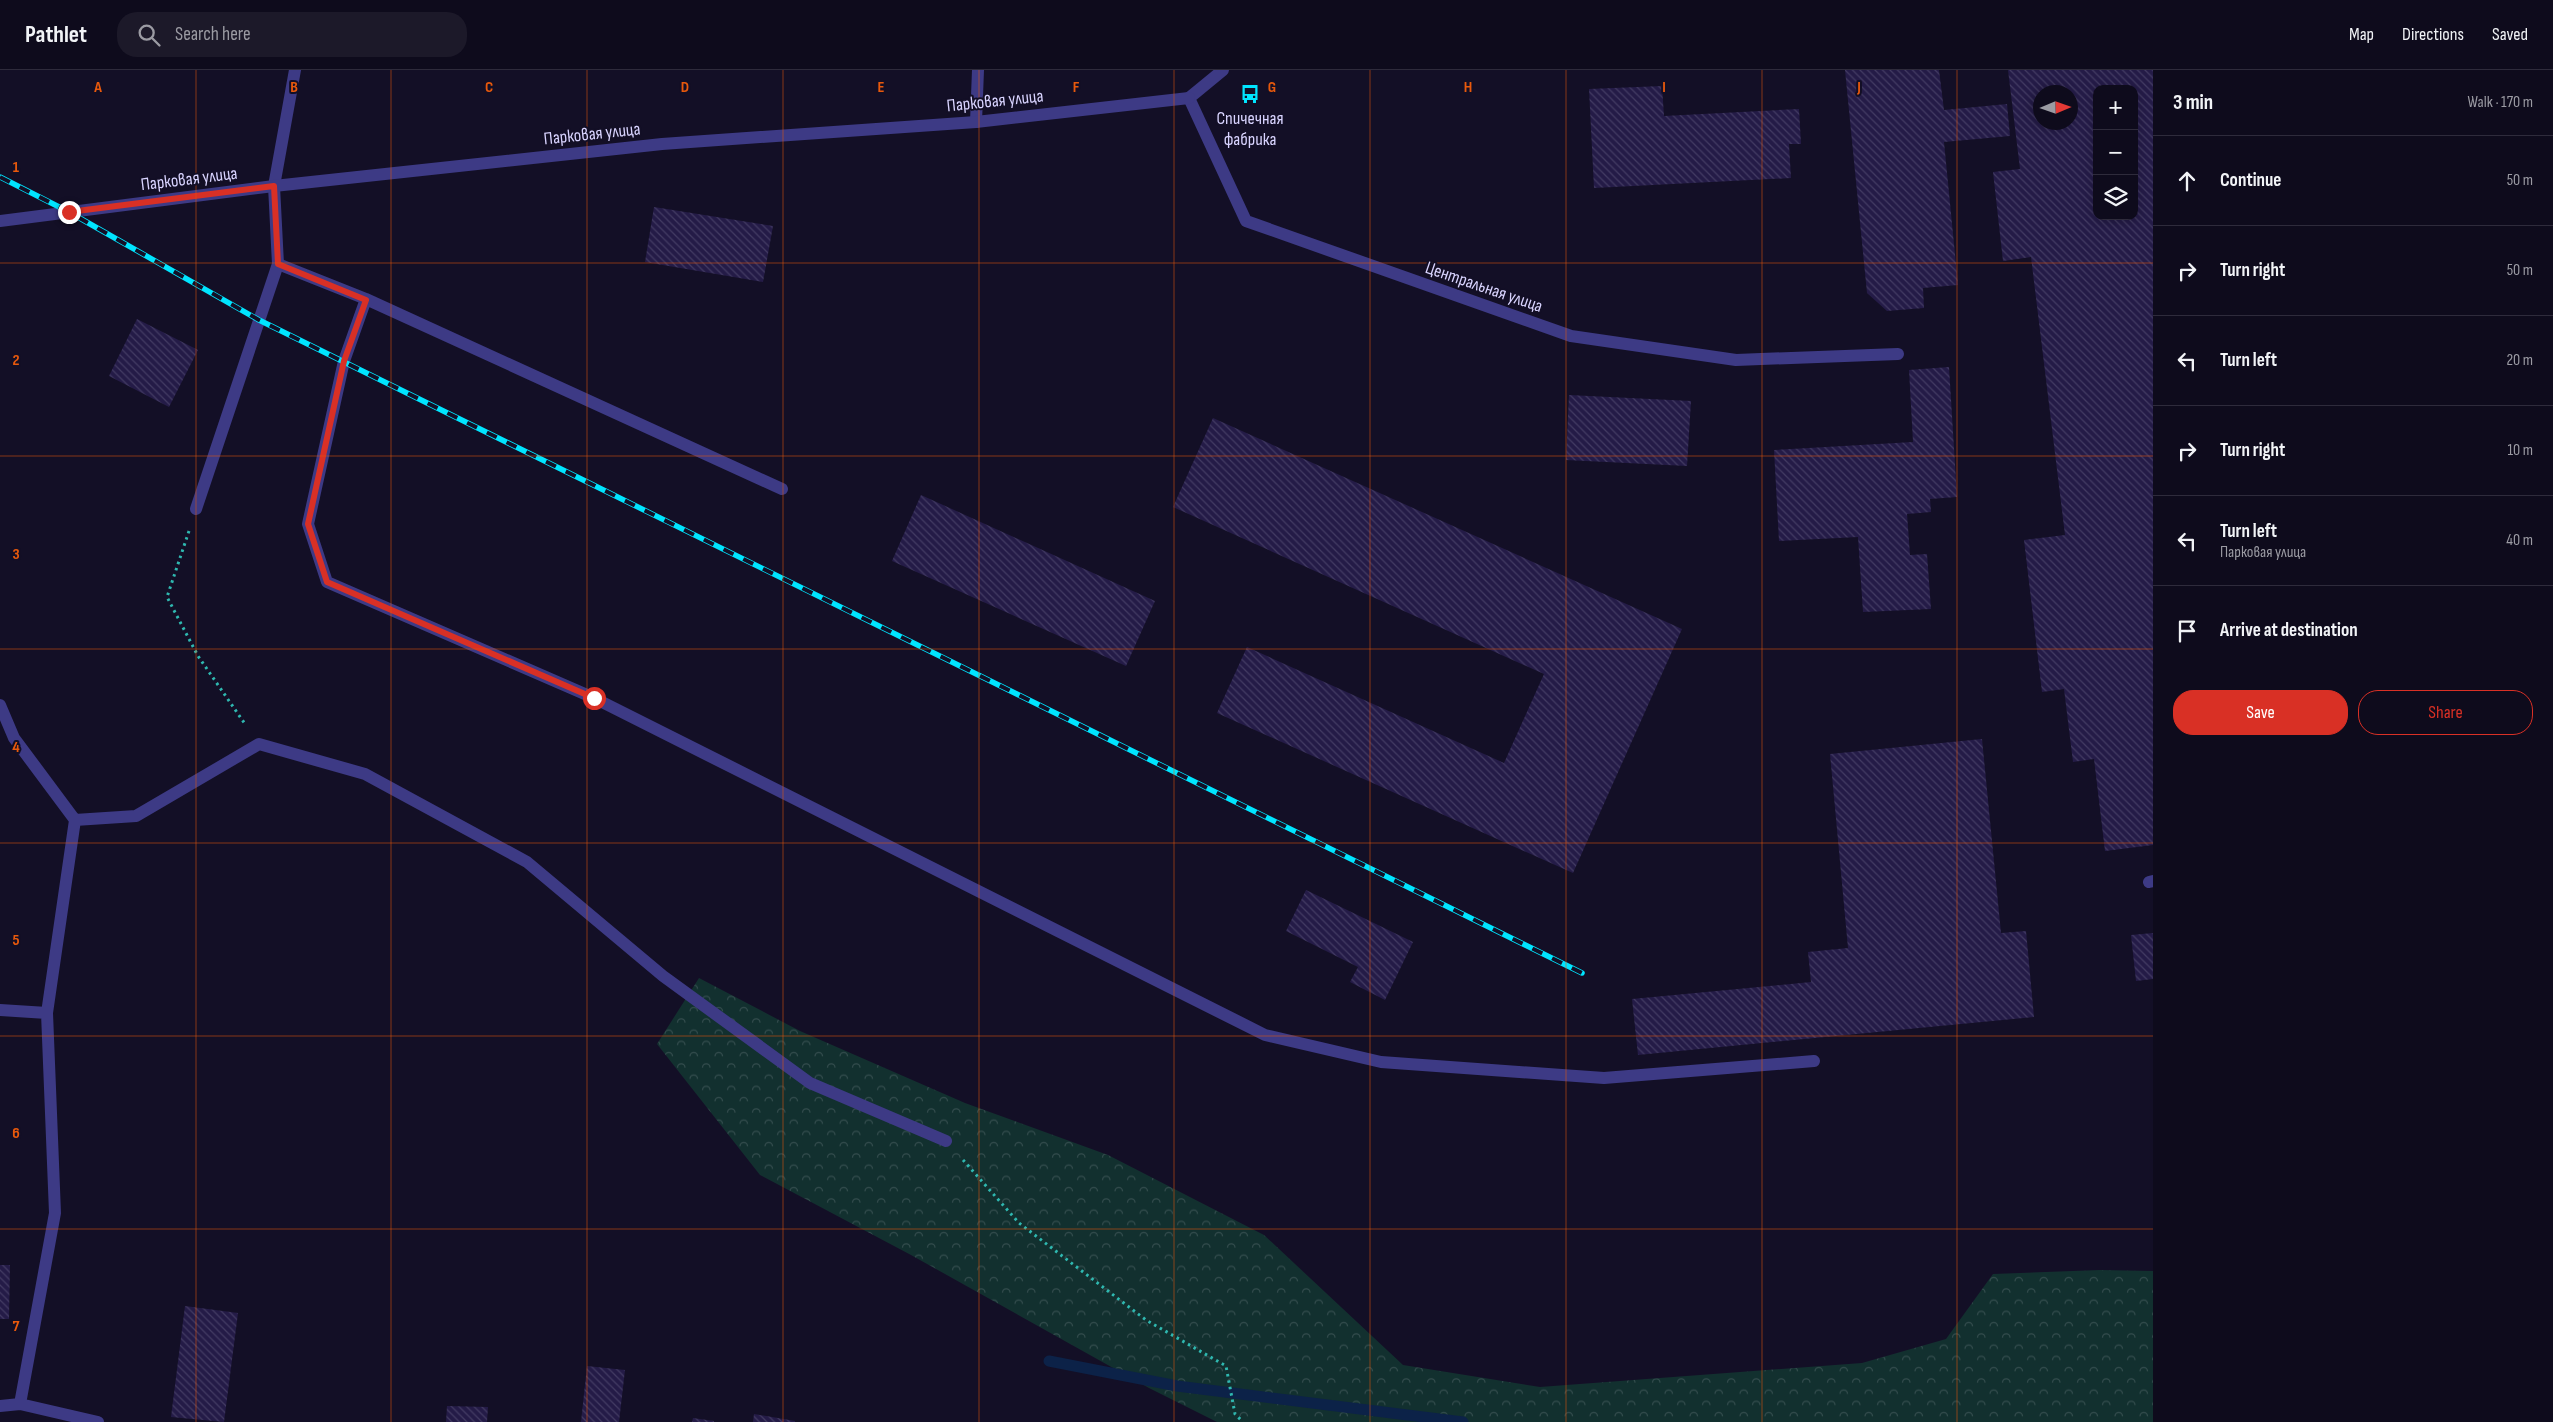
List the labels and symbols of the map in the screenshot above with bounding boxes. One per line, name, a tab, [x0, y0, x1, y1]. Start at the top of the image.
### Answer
text: A	[93, 78, 102, 97]
text: B	[290, 78, 298, 97]
text: C	[485, 78, 493, 97]
text: D	[681, 78, 689, 97]
text: E	[878, 78, 885, 97]
text: F	[1073, 78, 1080, 97]
text: G	[1268, 78, 1276, 97]
text: H	[1464, 78, 1472, 97]
text: I	[1662, 78, 1666, 97]
text: J	[1856, 78, 1861, 97]
bus stop icon: Спичечная фабрика	[1239, 83, 1261, 105]
street label: Парковая улица	[946, 85, 1044, 117]
north arrow	[2033, 85, 2078, 130]
place label: Спичечная фабрика	[1216, 108, 1284, 150]
street label: Парковая улица	[543, 118, 641, 150]
text: 1	[13, 158, 20, 177]
street label: Парковая улица	[140, 163, 239, 195]
route end	[58, 201, 81, 224]
street label: Центральная улица	[1423, 257, 1545, 317]
text: 2	[12, 351, 20, 370]
text: 3	[12, 545, 20, 564]
route start	[583, 687, 606, 710]
text: 4	[12, 738, 20, 757]
text: 5	[12, 931, 20, 950]
text: 6	[12, 1124, 20, 1143]
text: 7	[13, 1317, 20, 1336]

